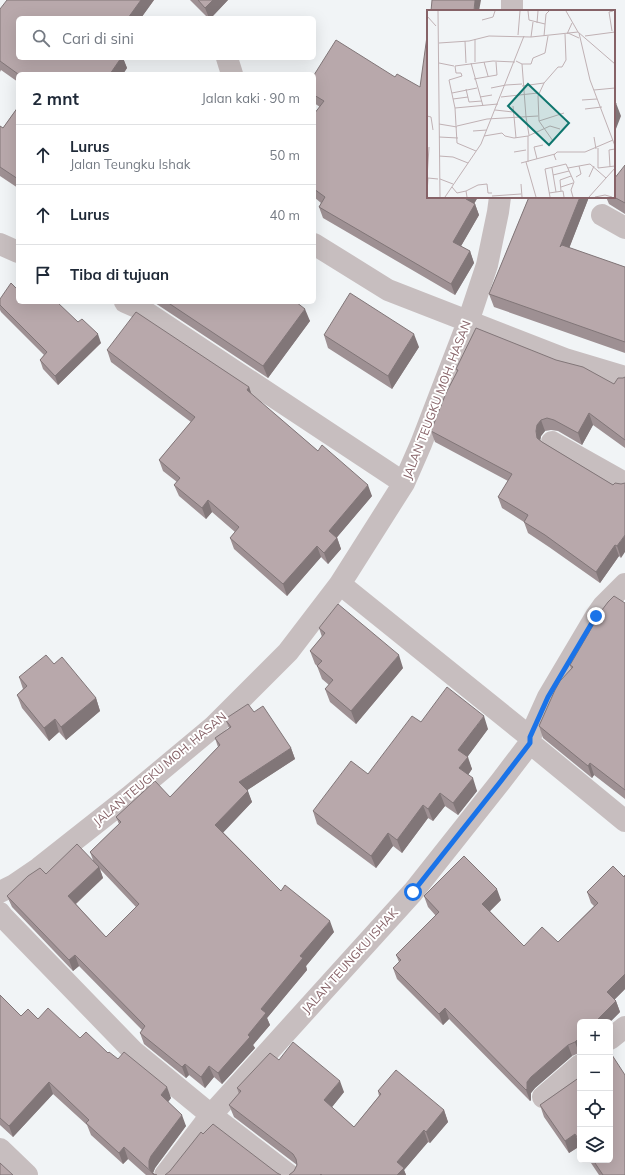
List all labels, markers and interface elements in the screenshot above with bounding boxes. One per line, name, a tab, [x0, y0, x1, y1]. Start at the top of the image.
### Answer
inset map	[427, 10, 615, 198]
search box	[16, 16, 316, 60]
icon: search	[30, 27, 52, 49]
text: Cari di sini	[62, 29, 134, 48]
text: 2 mnt	[32, 88, 79, 109]
text: Jalan kaki · 90 m	[202, 90, 300, 106]
text: Lurus	[70, 137, 110, 156]
icon: ahead	[32, 144, 54, 166]
text: 50 m	[270, 147, 300, 163]
text: Jalan Teungku Ishak	[70, 156, 190, 172]
icon: ahead	[32, 204, 54, 226]
text: Lurus	[70, 205, 110, 224]
text: 40 m	[270, 207, 300, 223]
icon: arrive	[32, 264, 54, 286]
text: Tiba di tujuan	[70, 265, 169, 284]
street label: JALAN TEUGKU MOH. HASAN	[399, 318, 474, 481]
route end	[587, 607, 605, 625]
street label: JALAN TEUGKU MOH. HASAN	[90, 709, 229, 829]
route start	[404, 883, 422, 901]
street label: JALAN TEUNGKU ISHAK	[298, 905, 401, 1016]
map controls	[577, 1019, 613, 1163]
button: +	[577, 1019, 613, 1055]
button: −	[577, 1055, 613, 1091]
button: locate	[577, 1091, 613, 1127]
button: layers	[577, 1127, 613, 1163]

